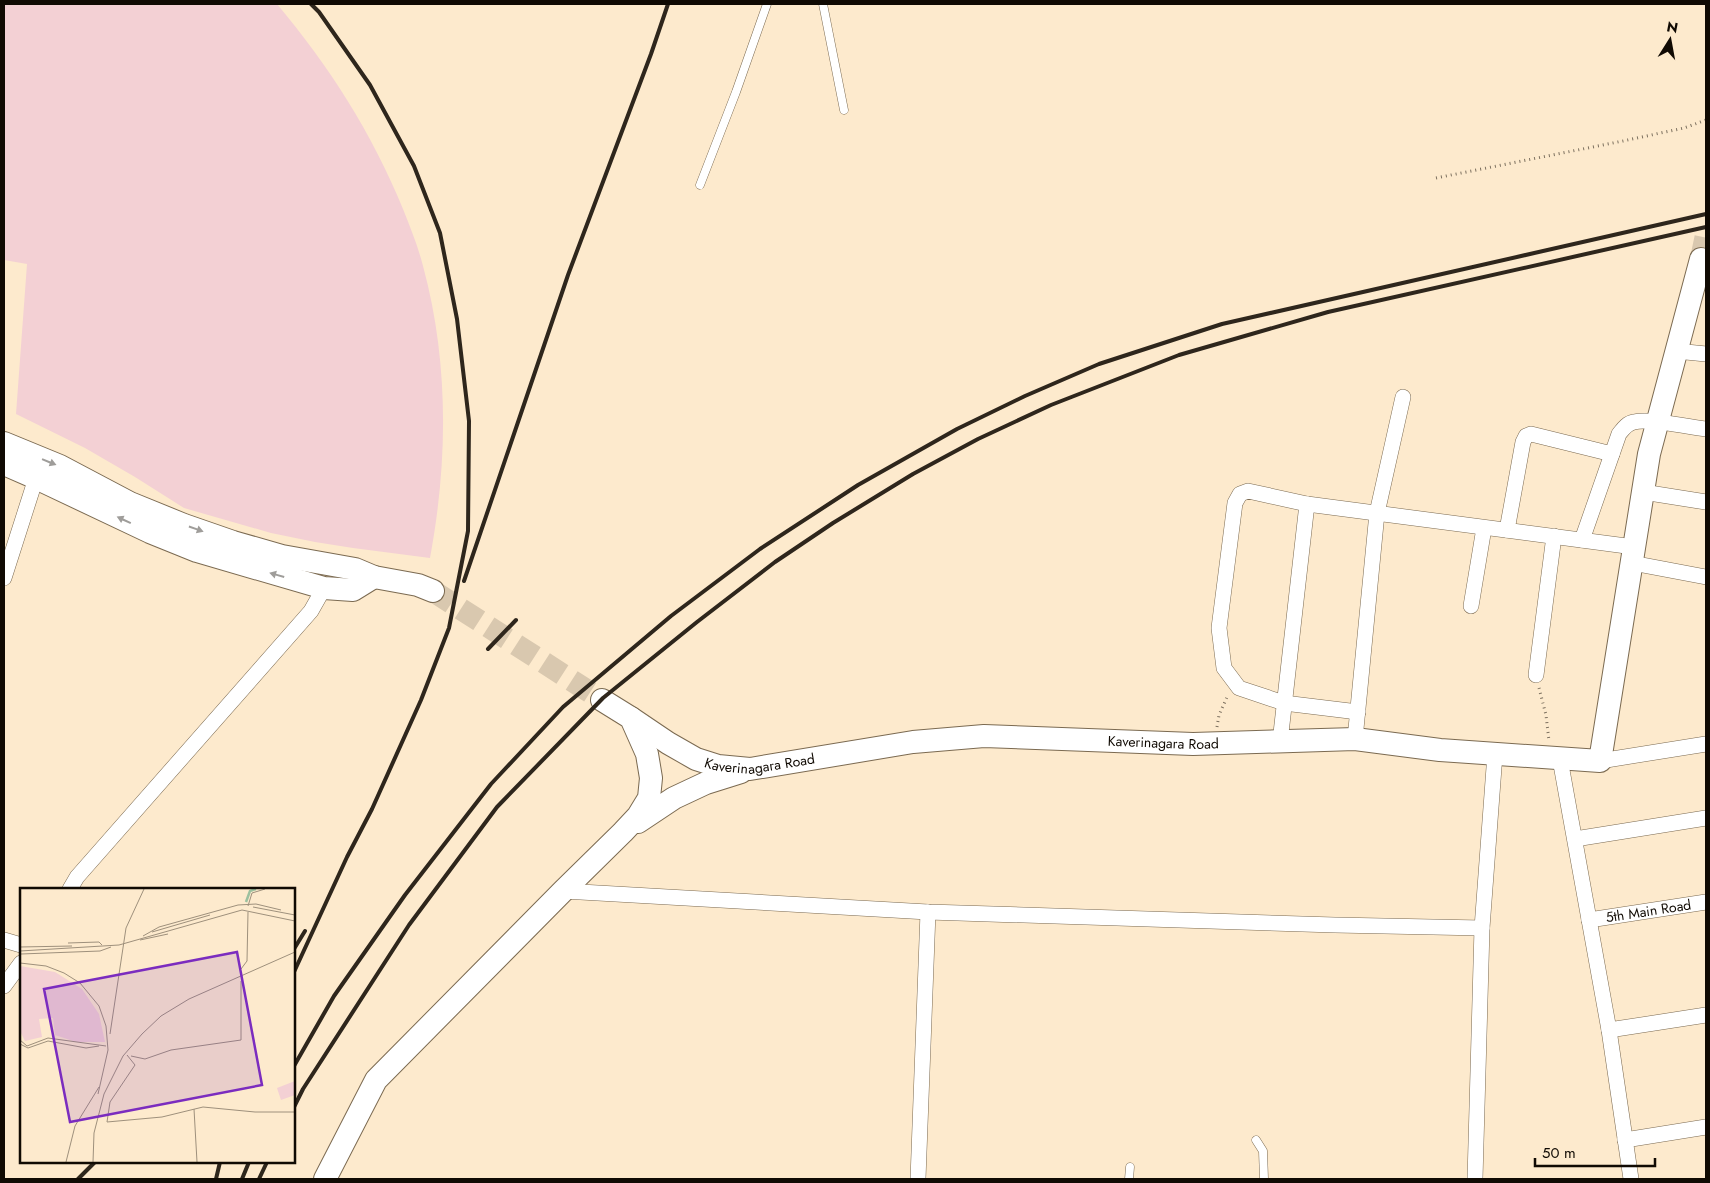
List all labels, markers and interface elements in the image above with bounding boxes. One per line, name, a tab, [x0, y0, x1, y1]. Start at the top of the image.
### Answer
north arrow	[1645, 15, 1695, 65]
text: N	[1665, 16, 1680, 38]
one-way arrow	[42, 458, 56, 466]
one-way arrow	[117, 516, 131, 524]
one-way arrow	[189, 526, 204, 534]
one-way arrow	[269, 570, 284, 578]
street label: Kaverinagara Road	[1107, 731, 1219, 754]
street label: Kaverinagara Road	[702, 748, 816, 779]
inset map	[20, 888, 295, 1163]
street label: 5th Main Road	[1604, 894, 1692, 927]
scale bar	[1535, 1136, 1655, 1168]
text: 50 m	[1542, 1142, 1576, 1164]

